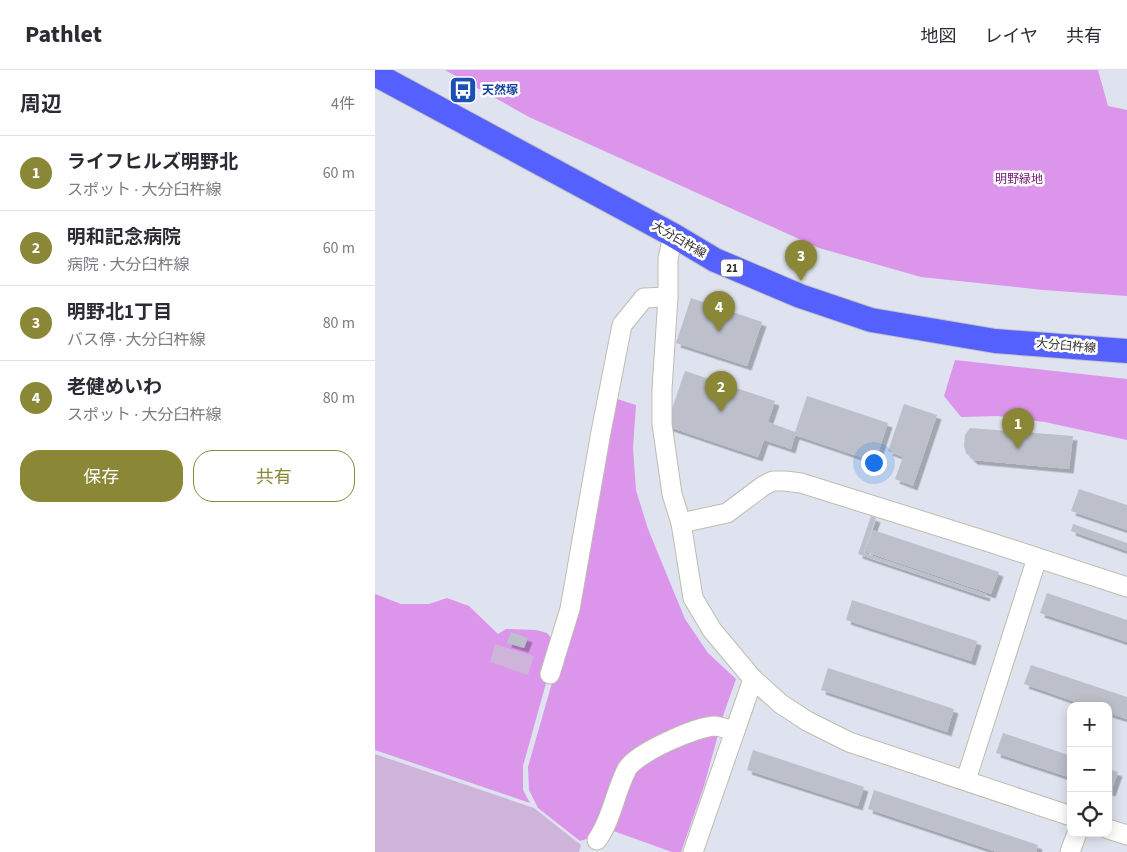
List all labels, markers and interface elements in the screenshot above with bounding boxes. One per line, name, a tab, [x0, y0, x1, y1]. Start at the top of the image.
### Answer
text: Pathlet	[25, 17, 102, 52]
text: 地図	[921, 24, 957, 49]
text: レイヤ	[985, 24, 1038, 49]
text: 共有	[1066, 24, 1102, 49]
bus stop icon: 天然塚	[448, 75, 478, 105]
place label: 天然塚	[482, 82, 518, 99]
text: 周辺	[20, 89, 62, 119]
text: 4件	[331, 93, 355, 115]
text: ライフヒルズ明野北	[67, 149, 238, 176]
text: 1	[32, 162, 40, 184]
text: 60 m	[323, 162, 355, 184]
park label: 明野緑地	[995, 171, 1043, 188]
text: スポット · 大分臼杵線	[67, 179, 221, 201]
street label: 大分臼杵線	[649, 218, 709, 262]
text: 明和記念病院	[67, 224, 181, 251]
text: 2	[32, 237, 40, 259]
text: 60 m	[323, 237, 355, 259]
pin: 3	[785, 240, 817, 281]
text: 病院 · 大分臼杵線	[67, 254, 189, 276]
road number: 21	[721, 260, 743, 277]
pin: 4	[703, 291, 735, 332]
text: 明野北1丁目	[67, 299, 172, 326]
text: 3	[32, 312, 40, 334]
text: 80 m	[323, 312, 355, 334]
text: バス停 · 大分臼杵線	[67, 329, 205, 351]
street label: 大分臼杵線	[1035, 335, 1097, 357]
pin: 2	[705, 371, 737, 412]
text: 老健めいわ	[67, 374, 162, 401]
text: 4	[32, 387, 40, 409]
text: 80 m	[323, 387, 355, 409]
text: スポット · 大分臼杵線	[67, 404, 221, 426]
pin: 1	[1002, 408, 1034, 449]
button: 保存	[20, 450, 183, 502]
button: 共有	[193, 450, 355, 502]
your location	[861, 450, 887, 476]
map controls	[1067, 702, 1112, 837]
button: +	[1067, 702, 1112, 747]
button: −	[1067, 747, 1112, 792]
button: locate	[1067, 792, 1112, 837]

